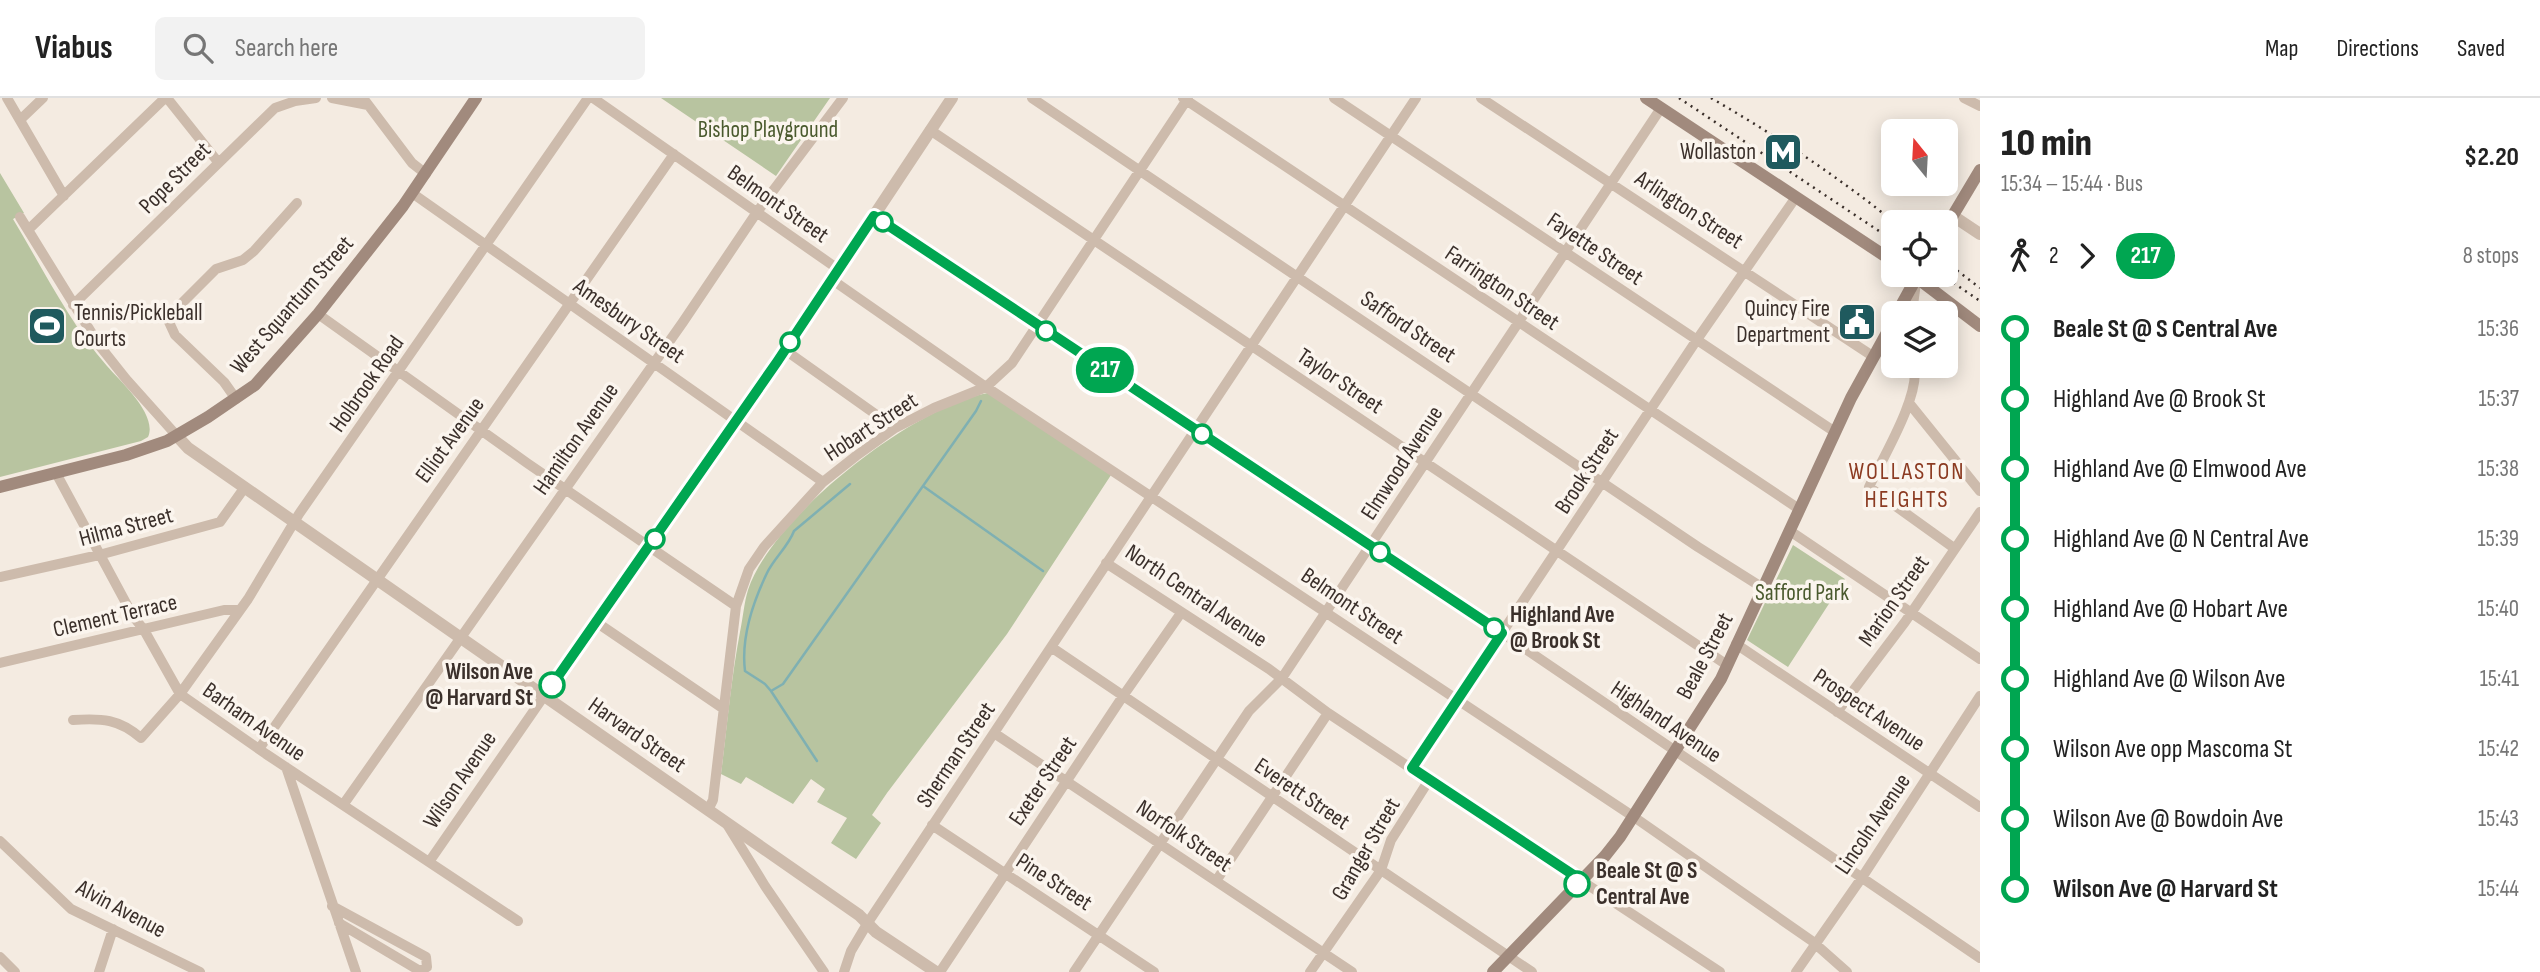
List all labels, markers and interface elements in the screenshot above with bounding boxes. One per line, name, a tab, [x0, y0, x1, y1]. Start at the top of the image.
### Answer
search box	[155, 17, 645, 80]
text: Viabus	[35, 28, 113, 68]
icon: search	[179, 29, 217, 67]
text: Search here	[235, 33, 338, 64]
text: Map	[2265, 34, 2298, 63]
text: Directions	[2336, 34, 2419, 63]
text: Saved	[2457, 34, 2505, 63]
park label: Bishop Playground	[698, 116, 838, 144]
north arrow	[1881, 119, 1958, 196]
map controls	[1881, 119, 1958, 378]
text: 10 min	[2001, 121, 2092, 166]
metro station icon: Wollaston	[1762, 131, 1804, 173]
street label: Pope Street	[133, 136, 217, 220]
place label: Wollaston	[1680, 138, 1756, 166]
text: $2.20	[2464, 142, 2519, 173]
street label: Belmont Street	[722, 159, 834, 249]
street label: Arlington Street	[1629, 164, 1748, 255]
text: 15:34 – 15:44 · Bus	[2001, 170, 2143, 198]
street label: Fayette Street	[1542, 207, 1648, 291]
button: locate	[1881, 210, 1958, 287]
unlabelled marker	[873, 212, 893, 232]
street label: West Squantum Street	[224, 230, 360, 380]
icon: walk	[2001, 237, 2039, 275]
icon: forward	[2068, 237, 2106, 275]
street label: Farrington Street	[1439, 239, 1565, 337]
text: 217	[2130, 241, 2161, 270]
text: 2	[2049, 242, 2058, 270]
text: 8 stops	[2463, 242, 2519, 270]
street label: Amesbury Street	[567, 272, 690, 370]
street label: Safford Street	[1355, 285, 1461, 369]
place label: Quincy Fire Department	[1736, 295, 1830, 349]
place label: Tennis/Pickleball Courts	[74, 299, 202, 353]
public building icon: Quincy Fire Department	[1836, 301, 1878, 343]
button: layers	[1881, 301, 1958, 378]
sports icon: Tennis/Pickleball Courts	[26, 305, 68, 347]
text: Beale St @ S Central Ave	[2053, 314, 2278, 345]
text: 15:36	[2478, 315, 2519, 343]
unlabelled marker	[1036, 321, 1056, 341]
street label: Holbrook Road	[324, 330, 410, 438]
unlabelled marker	[780, 332, 800, 352]
street label: Taylor Street	[1292, 342, 1388, 420]
line badge: 217	[1065, 347, 1145, 393]
text: 217	[1090, 355, 1120, 384]
street label: Hamilton Avenue	[527, 378, 625, 500]
text: Highland Ave @ Brook St	[2053, 384, 2266, 415]
text: 15:37	[2479, 385, 2519, 413]
street label: Hobart Street	[819, 386, 923, 468]
street label: Elliot Avenue	[410, 392, 490, 488]
street label: Elmwood Avenue	[1355, 401, 1449, 525]
street label: Brook Street	[1549, 423, 1625, 519]
unlabelled marker	[1192, 424, 1212, 444]
text: Highland Ave @ Elmwood Ave	[2053, 454, 2307, 485]
text: 15:38	[2478, 455, 2519, 483]
district label: WOLLASTON HEIGHTS	[1848, 457, 1966, 514]
street label: Hilma Street	[76, 501, 176, 553]
text: Highland Ave @ N Central Ave	[2053, 524, 2309, 555]
text: 15:39	[2478, 525, 2519, 553]
unlabelled marker	[645, 529, 665, 549]
street label: North Central Avenue	[1120, 538, 1272, 654]
unlabelled marker	[1370, 542, 1390, 562]
street label: Marion Street	[1852, 550, 1936, 652]
street label: Belmont Street	[1296, 562, 1408, 650]
park label: Safford Park	[1755, 579, 1849, 607]
street label: Clement Terrace	[50, 588, 180, 644]
text: Highland Ave @ Hobart Ave	[2053, 594, 2288, 625]
text: 15:40	[2478, 595, 2519, 623]
place label: Highland Ave @ Brook St	[1510, 601, 1614, 655]
street label: Beale Street	[1671, 608, 1739, 704]
marker: Highland Ave @ Brook St	[1484, 618, 1504, 638]
place label: Wilson Ave @ Harvard St	[426, 658, 533, 712]
street label: Prospect Avenue	[1808, 662, 1930, 758]
text: Highland Ave @ Wilson Ave	[2053, 664, 2285, 695]
text: 15:41	[2480, 665, 2519, 693]
marker: Wilson Ave @ Harvard St	[539, 672, 565, 698]
street label: Highland Avenue	[1605, 675, 1727, 769]
street label: Barham Avenue	[197, 676, 311, 768]
street label: Harvard Street	[583, 691, 691, 779]
street label: Sherman Street	[911, 697, 1001, 813]
street label: Wilson Avenue	[417, 726, 503, 834]
street label: Exeter Street	[1003, 731, 1083, 831]
text: Wilson Ave opp Mascoma St	[2053, 734, 2292, 765]
text: 15:42	[2478, 735, 2519, 763]
street label: Everett Street	[1249, 752, 1355, 836]
street label: Lincoln Avenue	[1829, 768, 1917, 880]
street label: Granger Street	[1325, 793, 1407, 905]
street label: Norfolk Street	[1131, 794, 1237, 878]
text: Wilson Ave @ Bowdoin Ave	[2053, 804, 2283, 835]
text: 15:43	[2478, 805, 2519, 833]
street label: Pine Street	[1011, 847, 1097, 917]
place label: Beale St @ S Central Ave	[1596, 857, 1697, 911]
marker: Beale St @ S Central Ave	[1564, 871, 1590, 897]
street label: Alvin Avenue	[71, 873, 171, 944]
text: Wilson Ave @ Harvard St	[2053, 874, 2278, 905]
text: 15:44	[2478, 875, 2519, 903]

